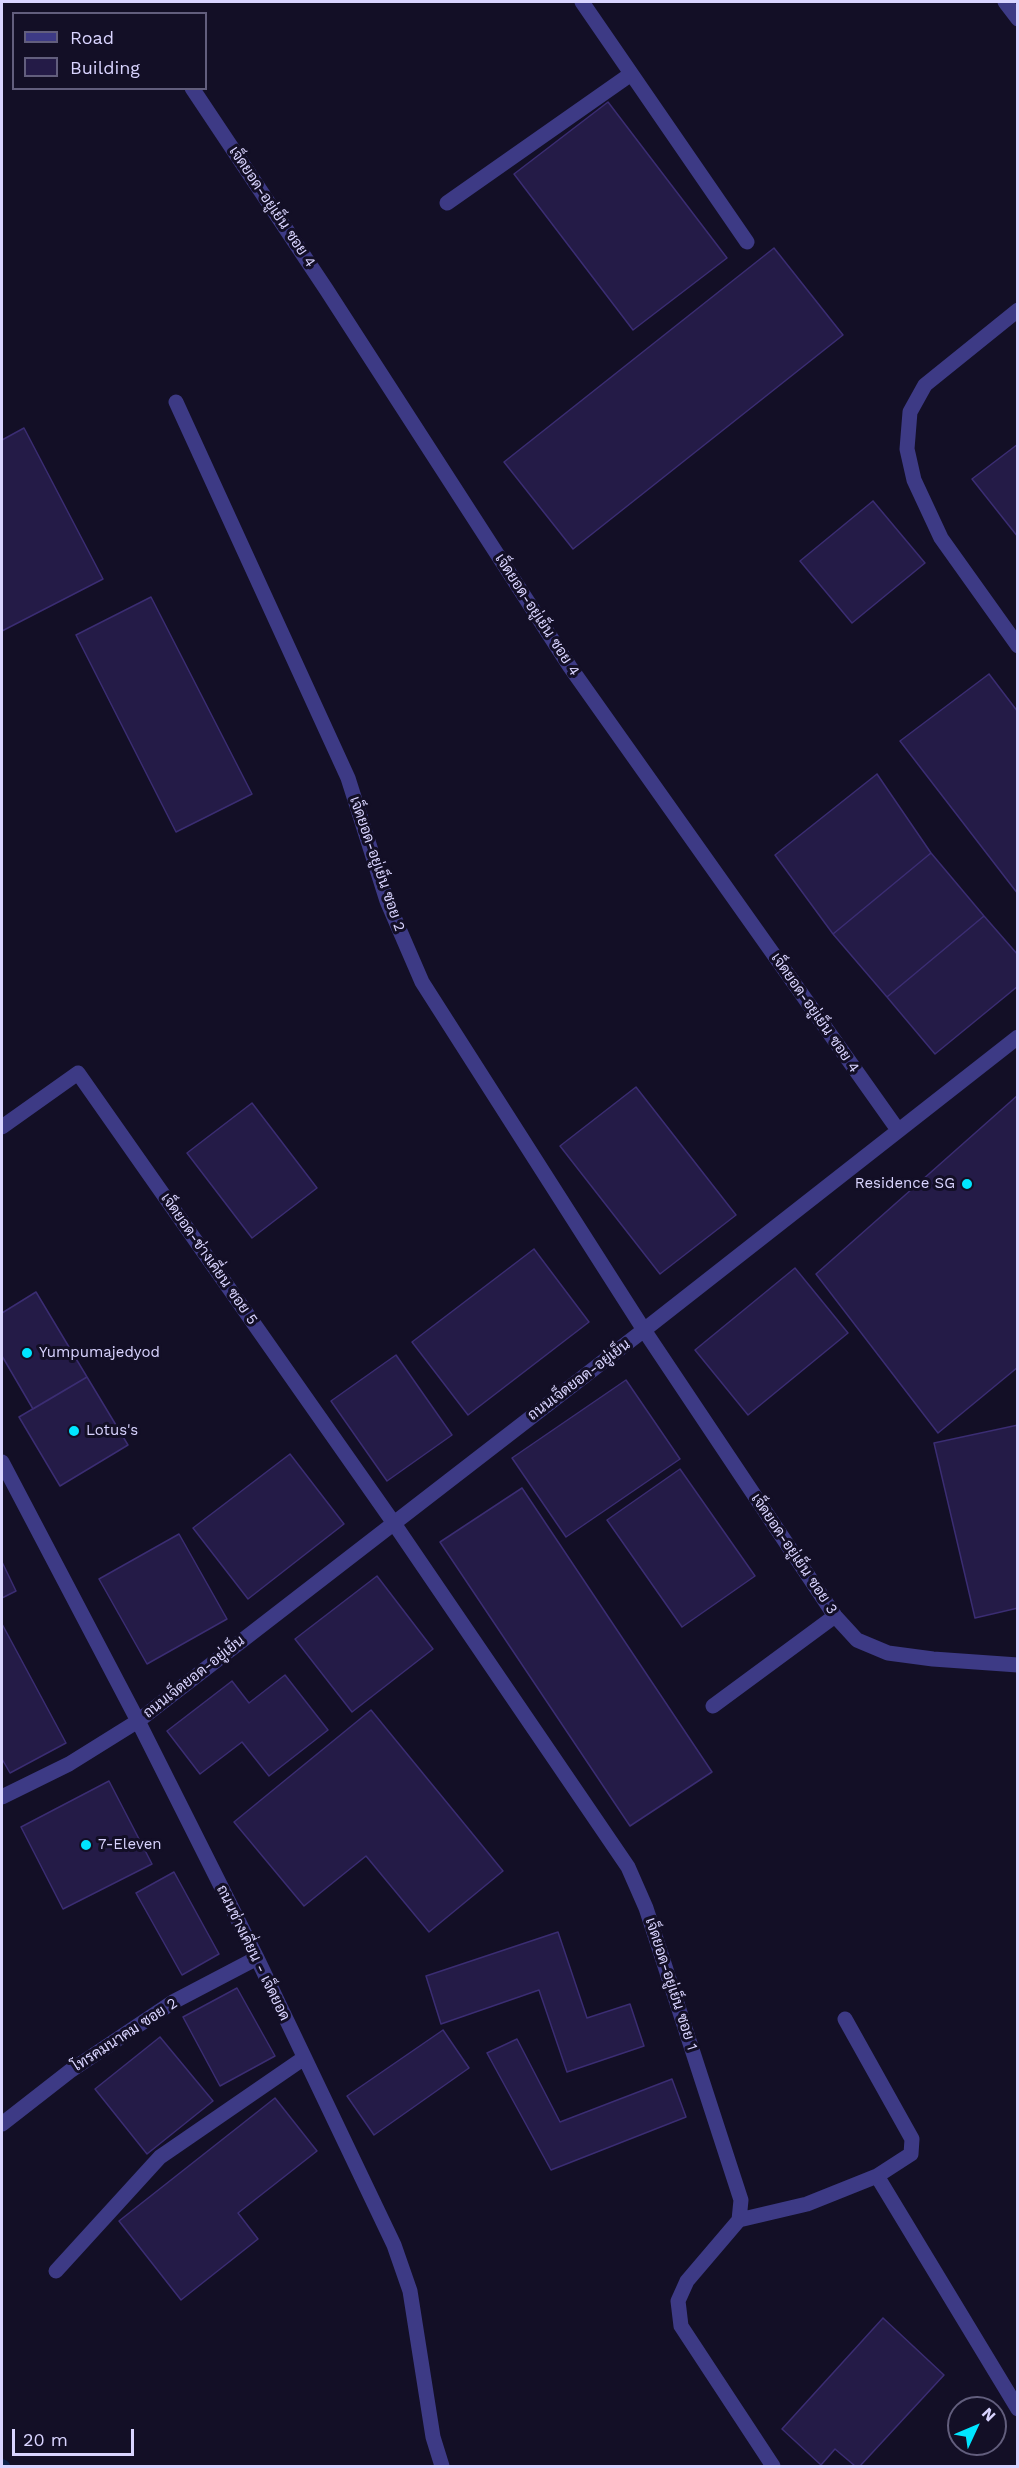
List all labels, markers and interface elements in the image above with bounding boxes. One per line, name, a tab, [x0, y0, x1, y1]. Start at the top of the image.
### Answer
legend	[12, 12, 207, 90]
text: Road	[70, 27, 114, 48]
text: Building	[70, 57, 140, 78]
street label: เจ็ดยอด-อยู่เย็น ซอย 4	[225, 143, 319, 271]
street label: เจ็ดยอด-อยู่เย็น ซอย 4	[491, 551, 583, 679]
street label: เจ็ดยอด-อยู่เย็น ซอย 2	[345, 794, 409, 934]
street label: เจ็ดยอด-อยู่เย็น ซอย 4	[767, 950, 863, 1076]
place label: Residence SG	[855, 1175, 955, 1193]
marker: Residence SG	[960, 1177, 974, 1191]
street label: เจ็ดยอด-ช่างเคี่ยน ซอย 5	[157, 1190, 261, 1328]
street label: ถนนเจ็ดยอด-อยู่เย็น	[524, 1336, 634, 1424]
place label: Yumpumajedyod	[39, 1344, 160, 1362]
marker: Yumpumajedyod	[20, 1346, 34, 1360]
place label: Lotus's	[86, 1422, 138, 1440]
marker: Lotus's	[67, 1424, 81, 1438]
street label: เจ็ดยอด-อยู่เย็น ซอย 3	[747, 1490, 841, 1618]
street label: ถนนเจ็ดยอด-อยู่เย็น	[140, 1632, 248, 1722]
place label: 7-Eleven	[98, 1836, 162, 1854]
marker: 7-Eleven	[79, 1838, 93, 1852]
street label: ถนนช่างเคี่ยน - เจ็ดยอด	[212, 1882, 294, 2024]
street label: เจ็ดยอด-อยู่เย็น ซอย 1	[641, 1915, 701, 2053]
street label: โทรคมนาคม ซอย 2	[69, 1994, 181, 2076]
north arrow	[947, 2396, 1007, 2456]
text: N	[978, 2404, 1000, 2425]
scale bar	[15, 2417, 136, 2455]
text: 20 m	[23, 2429, 68, 2450]

